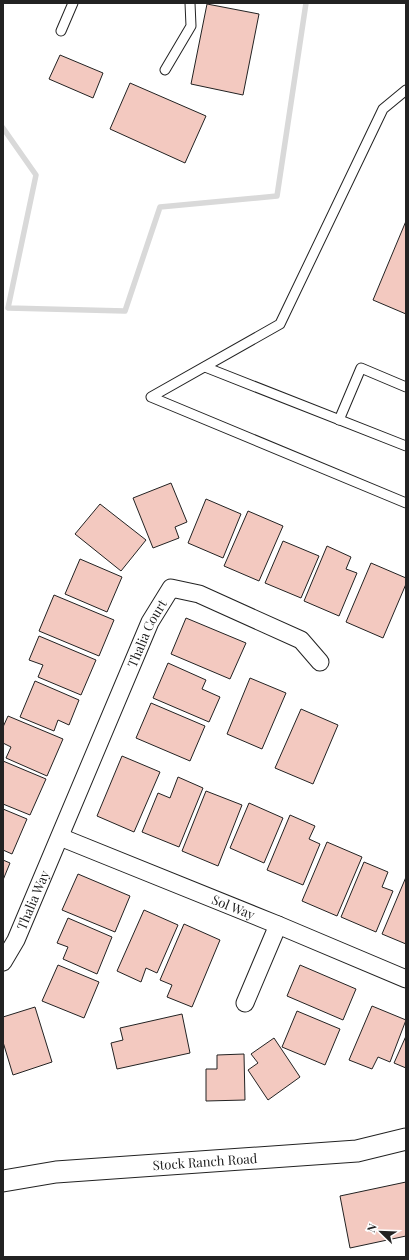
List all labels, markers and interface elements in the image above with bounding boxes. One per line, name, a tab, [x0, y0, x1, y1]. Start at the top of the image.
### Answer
street label: Thalia Court	[123, 596, 170, 670]
street label: Thalia Way	[12, 867, 53, 932]
street label: Sol Way	[210, 890, 258, 923]
street label: Stock Ranch Road	[152, 1149, 258, 1173]
north arrow	[361, 1212, 401, 1252]
text: N	[363, 1221, 380, 1234]

